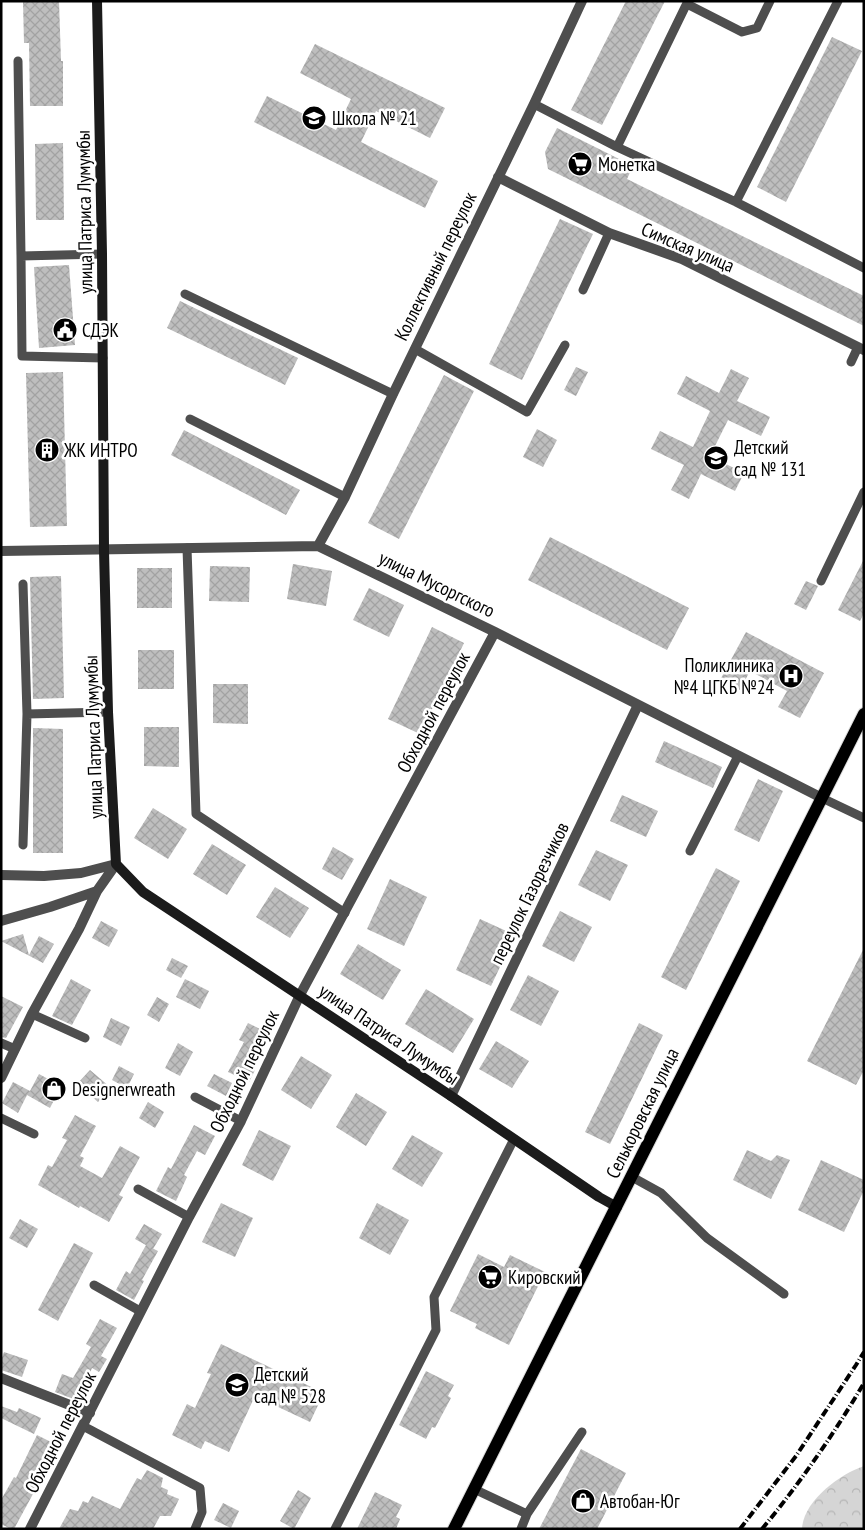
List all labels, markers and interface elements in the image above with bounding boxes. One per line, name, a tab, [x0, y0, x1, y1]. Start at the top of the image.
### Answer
school or university icon: Школа № 21	[301, 105, 327, 131]
place label: Школа № 21	[332, 106, 417, 130]
street label: улица Патриса Лумумбы	[71, 130, 97, 294]
supermarket icon: Монетка	[567, 151, 593, 177]
place label: Монетка	[598, 152, 655, 176]
street label: Коллективный переулок	[389, 187, 482, 344]
street label: Симская улица	[638, 217, 738, 277]
public building icon: СДЭК	[52, 317, 78, 343]
place label: СДЭК	[82, 318, 119, 342]
place label: Детский сад № 131	[734, 435, 806, 481]
building icon: ЖК ИНТРО	[34, 437, 60, 463]
place label: ЖК ИНТРО	[63, 438, 138, 462]
school or university icon: Детский сад № 131	[703, 445, 729, 471]
street label: улица Мусоргского	[375, 546, 499, 622]
street label: Обходной переулок	[391, 647, 475, 776]
place label: Поликлиника №4 ЦГКБ №24	[674, 653, 774, 699]
street label: улица Патриса Лумумбы	[78, 655, 108, 819]
hospital icon: Поликлиника №4 ЦГКБ №24	[778, 663, 804, 689]
street label: переулок Газорезчиков	[484, 818, 574, 968]
street label: улица Патриса Лумумбы	[314, 978, 464, 1090]
street label: Обходной переулок	[204, 1005, 284, 1136]
street label: Селькоровская улица	[600, 1044, 684, 1182]
shop icon: Designerwreath	[41, 1076, 67, 1102]
place label: Designerwreath	[72, 1077, 175, 1101]
supermarket icon: Кировский	[477, 1264, 503, 1290]
place label: Кировский	[508, 1265, 581, 1289]
place label: Детский сад № 528	[254, 1362, 326, 1408]
street label: Обходной переулок	[19, 1367, 101, 1497]
school or university icon: Детский сад № 528	[224, 1372, 250, 1398]
shop icon: Автобан-Юг	[570, 1488, 596, 1514]
place label: Автобан-Юг	[600, 1489, 680, 1513]

